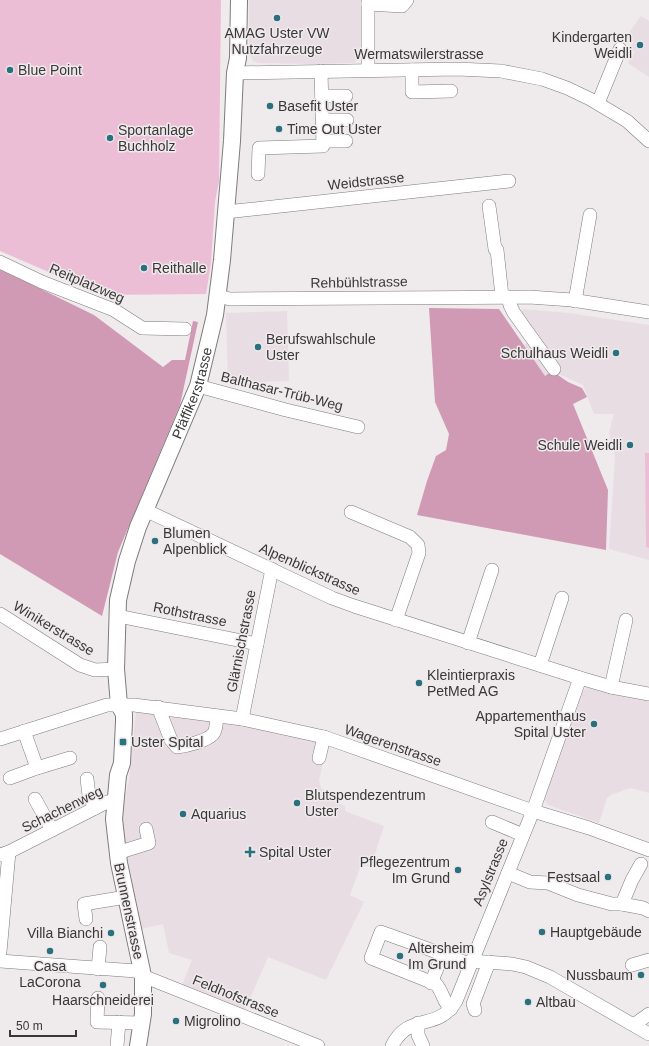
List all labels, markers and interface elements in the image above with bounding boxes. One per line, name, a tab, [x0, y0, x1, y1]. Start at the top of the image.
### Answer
marker: AMAG Uster VW Nutzfahrzeuge	[272, 13, 282, 23]
place label: AMAG Uster VW Nutzfahrzeuge	[224, 25, 330, 57]
place label: Kindergarten Weidli	[552, 29, 632, 61]
marker: Kindergarten Weidli	[635, 40, 645, 50]
street label: Wermatswilerstrasse	[354, 46, 484, 62]
place label: Blue Point	[18, 62, 82, 78]
marker: Blue Point	[5, 65, 15, 75]
place label: Basefit Uster	[278, 98, 358, 114]
marker: Basefit Uster	[265, 101, 275, 111]
place label: Time Out Uster	[287, 121, 382, 137]
place label: Sportanlage Buchholz	[118, 122, 194, 154]
marker: Time Out Uster	[274, 124, 284, 134]
marker: Sportanlage Buchholz	[105, 133, 115, 143]
street label: Weidstrasse	[327, 169, 405, 193]
street label: Reitplatzweg	[47, 260, 127, 306]
place label: Reithalle	[152, 260, 207, 276]
marker: Reithalle	[139, 263, 149, 273]
street label: Rehbühlstrasse	[310, 273, 408, 291]
place label: Berufswahlschule Uster	[266, 331, 376, 363]
marker: Berufswahlschule Uster	[253, 342, 263, 352]
street label: Pfäffikerstrasse	[168, 345, 215, 441]
place label: Schulhaus Weidli	[501, 345, 608, 361]
marker: Schulhaus Weidli	[611, 348, 621, 358]
street label: Balthasar-Trüb-Weg	[219, 368, 345, 414]
place label: Schule Weidli	[537, 437, 622, 453]
marker: Schule Weidli	[625, 440, 635, 450]
place label: Blumen Alpenblick	[163, 525, 228, 557]
marker: Blumen Alpenblick	[150, 536, 160, 546]
street label: Alpenblickstrasse	[257, 540, 363, 599]
street label: Glärnischstrasse	[223, 588, 259, 694]
street label: Winikerstrasse	[11, 598, 98, 659]
street label: Rothstrasse	[152, 598, 228, 630]
place label: Kleintierpraxis PetMed AG	[427, 667, 515, 699]
marker: Kleintierpraxis PetMed AG	[414, 678, 424, 688]
place label: Appartementhaus Spital Uster	[475, 708, 586, 740]
marker: Appartementhaus Spital Uster	[589, 719, 599, 729]
street label: Wagerenstrasse	[342, 721, 444, 769]
place label: Uster Spital	[131, 734, 203, 750]
marker: Uster Spital	[118, 737, 128, 747]
street label: Schachenweg	[19, 783, 105, 835]
place label: Blutspendezentrum Uster	[305, 787, 426, 819]
marker: Blutspendezentrum Uster	[292, 798, 302, 808]
place label: Aquarius	[191, 806, 246, 822]
marker: Aquarius	[178, 809, 188, 819]
street label: Asylstrasse	[469, 836, 511, 908]
place label: Spital Uster	[259, 844, 332, 860]
marker: Spital Uster	[244, 846, 256, 858]
place label: Pflegezentrum Im Grund	[360, 854, 450, 886]
street label: Brunnenstrasse	[111, 861, 147, 961]
marker: Pflegezentrum Im Grund	[453, 865, 463, 875]
place label: Festsaal	[547, 869, 600, 885]
marker: Festsaal	[603, 872, 613, 882]
place label: Hauptgebäude	[550, 924, 642, 940]
place label: Villa Bianchi	[27, 925, 103, 941]
marker: Hauptgebäude	[537, 927, 547, 937]
marker: Villa Bianchi	[106, 928, 116, 938]
place label: Altersheim Im Grund	[408, 940, 474, 972]
marker: Casa LaCorona	[45, 946, 55, 956]
marker: Altersheim Im Grund	[395, 951, 405, 961]
place label: Casa LaCorona	[19, 958, 81, 990]
place label: Nussbaum	[566, 967, 633, 983]
marker: Nussbaum	[636, 970, 646, 980]
street label: Feldhofstrasse	[190, 971, 282, 1021]
marker: Haarschneiderei	[98, 980, 108, 990]
place label: Haarschneiderei	[52, 992, 154, 1008]
place label: Altbau	[536, 994, 576, 1010]
marker: Altbau	[523, 997, 533, 1007]
scale bar	[10, 1012, 76, 1038]
place label: Migrolino	[184, 1013, 241, 1029]
marker: Migrolino	[171, 1016, 181, 1026]
text: 50 m	[16, 1019, 43, 1033]

